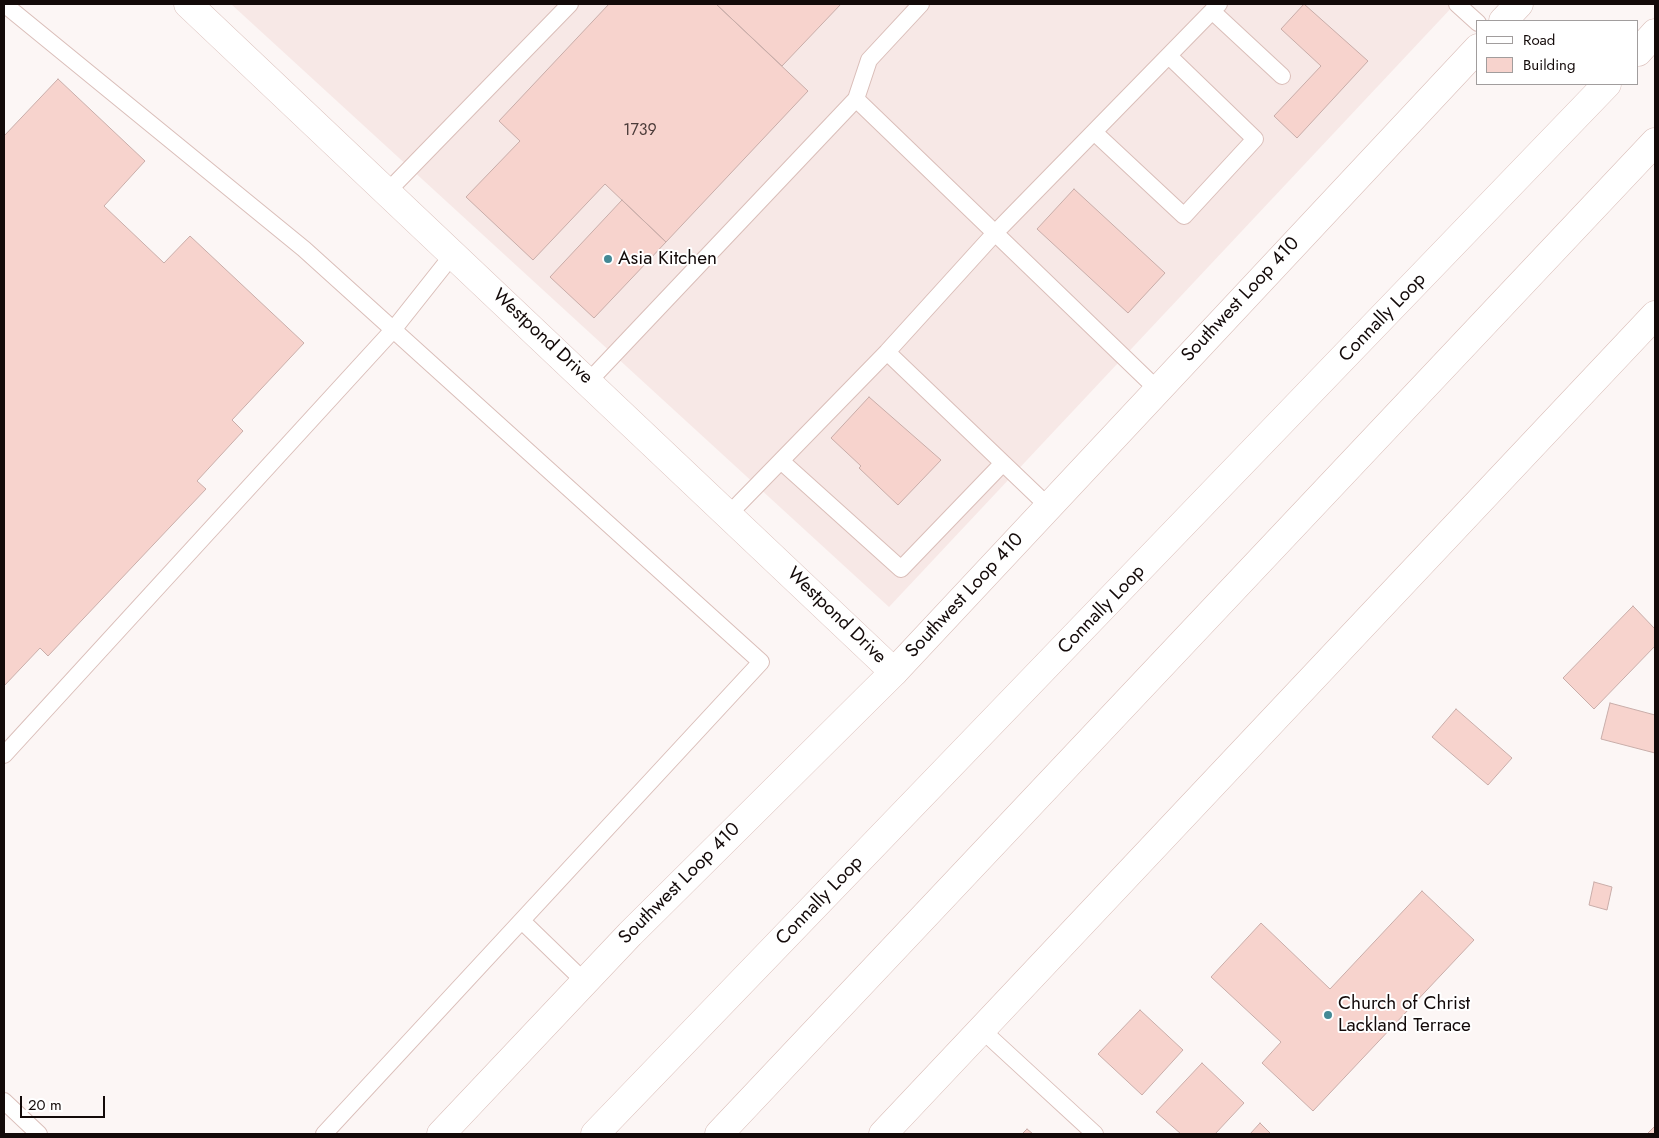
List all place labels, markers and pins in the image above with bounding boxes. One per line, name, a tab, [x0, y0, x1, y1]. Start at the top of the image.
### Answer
place label: Asia Kitchen	[618, 248, 717, 270]
marker: Asia Kitchen	[602, 253, 614, 265]
place label: Church of Christ Lackland Terrace	[1338, 993, 1471, 1037]
marker: Church of Christ Lackland Terrace	[1322, 1009, 1334, 1021]

